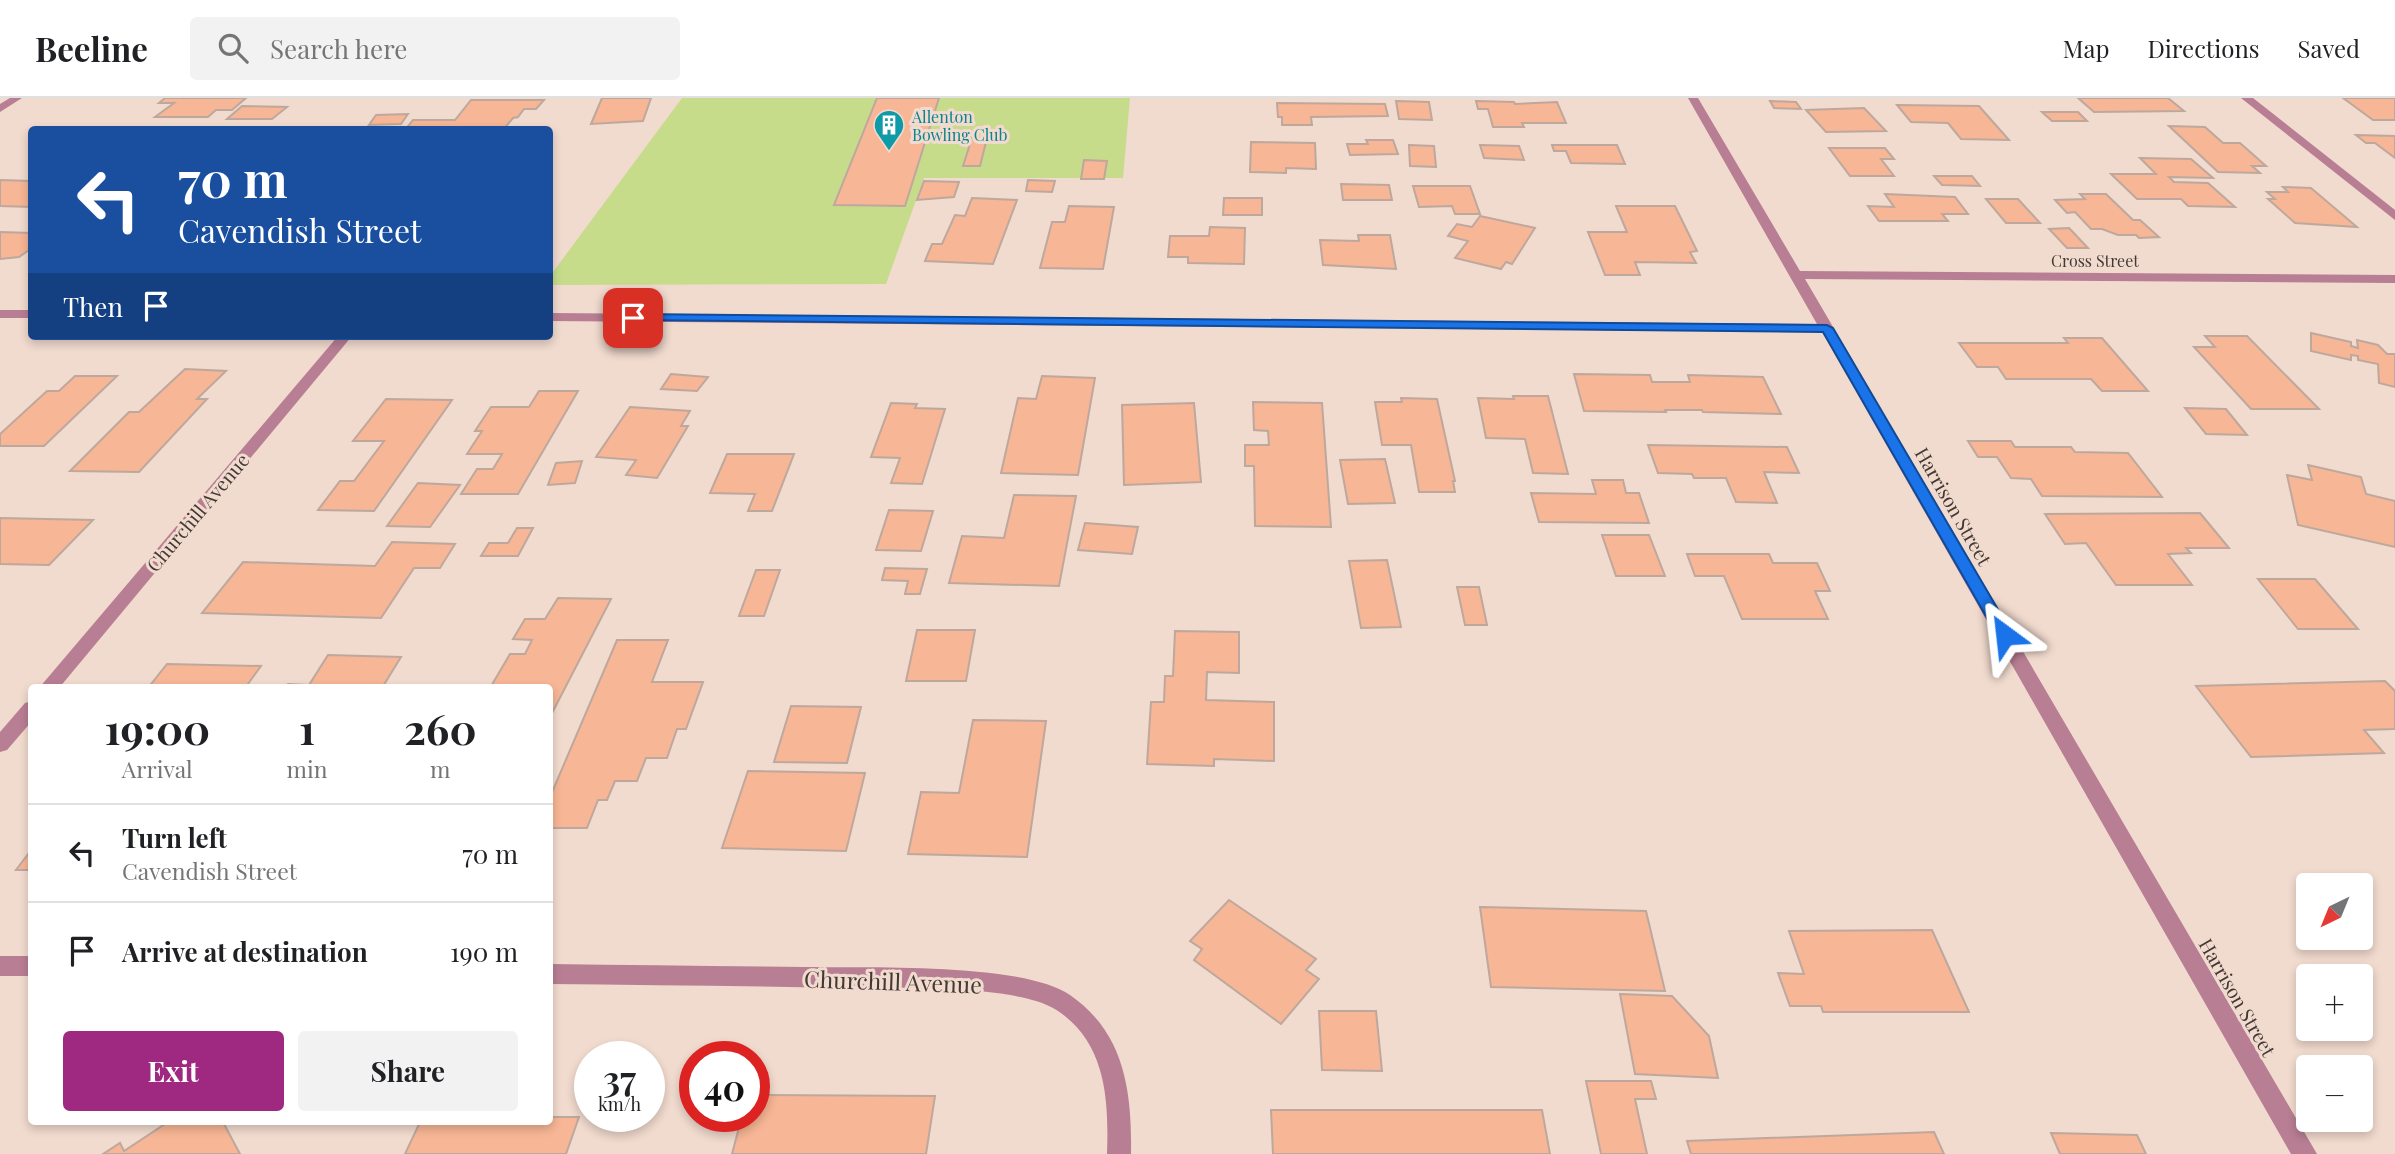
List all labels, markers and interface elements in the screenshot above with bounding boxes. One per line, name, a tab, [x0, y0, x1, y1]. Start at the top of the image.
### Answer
search box	[190, 17, 680, 80]
text: Beeline	[35, 26, 148, 70]
icon: search	[214, 29, 252, 67]
text: Search here	[270, 31, 407, 66]
text: Map	[2063, 32, 2109, 64]
text: Directions	[2147, 32, 2260, 64]
text: Saved	[2298, 32, 2360, 64]
place label: Allenton Bowling Club	[911, 106, 1008, 145]
building icon: Allenton Bowling Club	[872, 108, 906, 152]
text: 70 m	[178, 145, 288, 210]
icon: left	[63, 154, 154, 245]
text: Cavendish Street	[178, 208, 421, 251]
street label: Cross Street	[2051, 250, 2139, 271]
icon: arrive	[137, 287, 175, 325]
pin	[603, 288, 663, 348]
text: Then	[63, 289, 123, 324]
icon: arrive	[614, 299, 652, 337]
street label: Harrison Street	[1910, 442, 1998, 570]
street label: Churchill Avenue	[140, 447, 254, 577]
position arrow	[1968, 598, 2042, 672]
text: 19:00	[104, 700, 210, 756]
text: 1	[299, 700, 315, 756]
text: 260	[404, 700, 477, 756]
text: Arrival	[122, 753, 193, 784]
text: min	[287, 753, 327, 784]
text: m	[430, 753, 450, 784]
text: Turn left	[122, 820, 227, 855]
icon: left	[63, 834, 101, 872]
text: 70 m	[462, 836, 518, 871]
text: Cavendish Street	[122, 855, 297, 886]
north arrow	[2296, 873, 2373, 950]
map controls	[2296, 873, 2373, 1132]
icon: arrive	[63, 932, 101, 970]
street label: Harrison Street	[2194, 933, 2282, 1061]
text: Arrive at destination	[122, 934, 368, 969]
text: 190 m	[450, 934, 518, 969]
street label: Churchill Avenue	[804, 962, 982, 1000]
button: +	[2296, 964, 2373, 1041]
button: Exit	[63, 1031, 284, 1111]
button: Share	[298, 1031, 518, 1111]
speed limit sign: 40	[679, 1041, 770, 1132]
text: 37	[603, 1054, 636, 1101]
button: −	[2296, 1055, 2373, 1132]
text: km/h	[598, 1092, 641, 1116]

